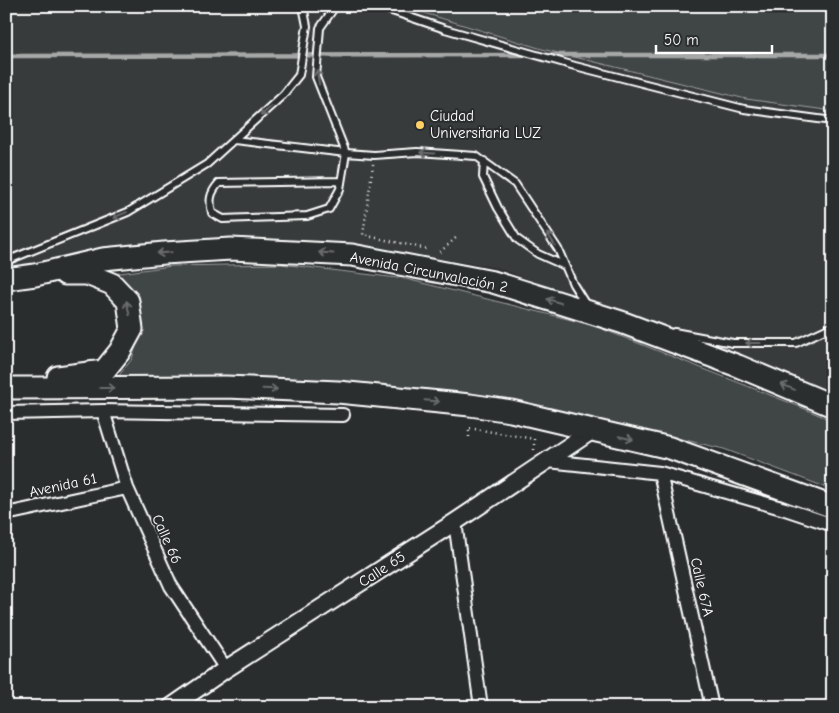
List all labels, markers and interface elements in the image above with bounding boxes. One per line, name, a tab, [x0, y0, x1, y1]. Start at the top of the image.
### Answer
scale bar	[656, 22, 773, 54]
text: 50 m	[664, 31, 699, 49]
one-way arrow	[313, 70, 323, 86]
one-way arrow	[259, 105, 272, 117]
place label: Ciudad Universitaria LUZ	[430, 107, 541, 142]
marker: Ciudad Universitaria LUZ	[414, 119, 426, 131]
one-way arrow	[419, 149, 435, 158]
one-way arrow	[113, 211, 128, 220]
one-way arrow	[546, 232, 556, 246]
one-way arrow	[156, 248, 172, 257]
street label: Avenida Circunvalación 2	[349, 248, 509, 296]
one-way arrow	[319, 249, 335, 258]
one-way arrow	[546, 295, 562, 305]
one-way arrow	[123, 300, 133, 316]
one-way arrow	[745, 338, 762, 348]
one-way arrow	[781, 382, 796, 392]
one-way arrow	[99, 383, 115, 393]
one-way arrow	[262, 385, 278, 394]
one-way arrow	[424, 396, 440, 406]
one-way arrow	[617, 434, 633, 443]
street label: Avenida 61	[28, 469, 99, 501]
street label: Calle 66	[148, 511, 186, 567]
street label: Calle 65	[355, 547, 409, 591]
street label: Calle 67A	[686, 556, 718, 619]

